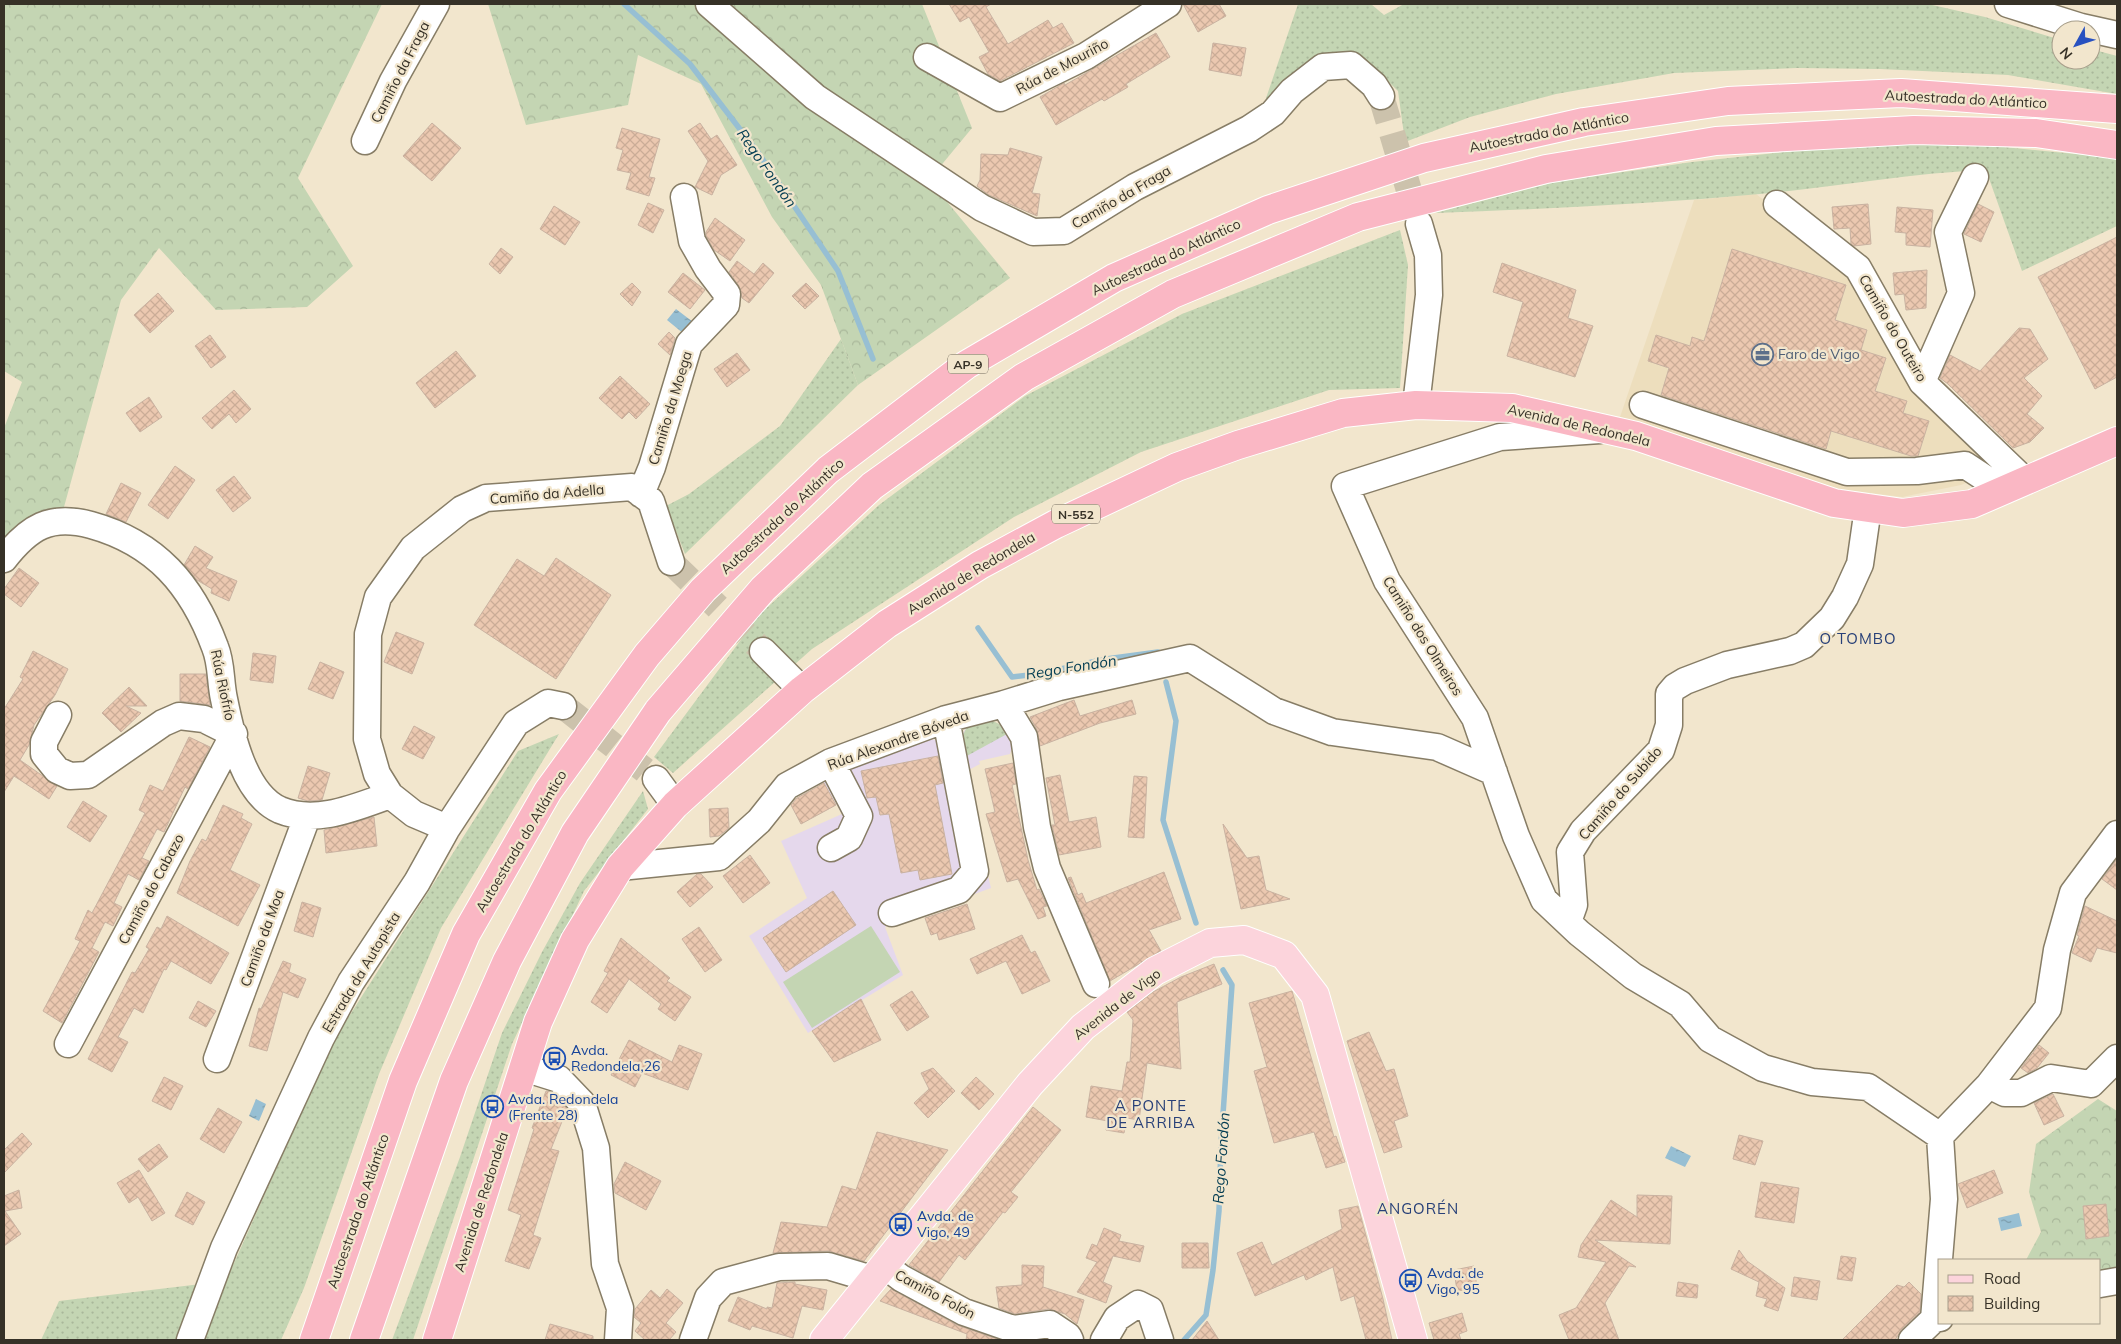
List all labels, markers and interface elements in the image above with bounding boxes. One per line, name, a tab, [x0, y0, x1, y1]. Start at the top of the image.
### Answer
street label: Camiño da Fraga	[367, 18, 433, 126]
north arrow	[2051, 20, 2101, 70]
street label: Rúa de Mouriño	[1013, 34, 1111, 98]
text: N	[2056, 44, 2076, 63]
street label: Autoestrada do Atlántico	[1884, 86, 2048, 112]
street label: Autoestrada do Atlántico	[1468, 108, 1630, 156]
water label: Rego Fondón	[733, 125, 801, 211]
street label: Camiño da Fraga	[1068, 161, 1174, 233]
street label: Autoestrada do Atlántico	[1089, 215, 1243, 299]
street label: Camiño do Outeiro	[1855, 271, 1931, 385]
office icon: Faro de Vigo	[1750, 342, 1774, 366]
place label: Faro de Vigo	[1778, 345, 1860, 363]
street label: Camiño da Moega	[644, 349, 696, 467]
road number: AP-9	[948, 354, 988, 374]
street label: Avenida de Redondela	[1506, 400, 1652, 450]
street label: Autoestrada do Atlántico	[716, 454, 848, 578]
street label: Camiño da Adella	[489, 480, 605, 508]
road number: N-552	[1052, 504, 1100, 524]
street label: Avenida de Redondela	[904, 528, 1038, 618]
street label: Camiño dos Olmeiros	[1379, 573, 1467, 699]
district label: O TOMBO	[1819, 629, 1897, 648]
street label: Rúa Riofrío	[207, 648, 239, 722]
water label: Rego Fondón	[1024, 650, 1118, 684]
street label: Rúa Alexandre Bóveda	[825, 706, 971, 774]
street label: Camiño do Subido	[1574, 742, 1666, 844]
street label: Autoestrada do Atlántico	[471, 767, 571, 915]
street label: Camiño do Cabazo	[114, 830, 188, 947]
street label: Camiño da Moa	[236, 887, 288, 989]
street label: Estrada da Autopista	[318, 909, 404, 1035]
street label: Avenida de Vigo	[1070, 964, 1164, 1044]
place label: Avda. Redondela,26	[571, 1041, 660, 1075]
bus stop icon: Avda. Redondela,26	[543, 1046, 567, 1070]
place label: Avda. Redondela (Frente 28)	[508, 1090, 618, 1124]
bus stop icon: Avda. Redondela (Frente 28)	[480, 1095, 504, 1119]
district label: A PONTE DE ARRIBA	[1106, 1096, 1196, 1132]
water label: Rego Fondón	[1208, 1111, 1234, 1204]
street label: Avenida de Redondela	[450, 1130, 512, 1274]
street label: Autoestrada do Atlántico	[323, 1131, 393, 1291]
district label: ANGORÉN	[1377, 1199, 1459, 1218]
place label: Avda. de Vigo, 49	[917, 1207, 974, 1241]
bus stop icon: Avda. de Vigo, 49	[889, 1212, 913, 1236]
legend	[1938, 1259, 2101, 1324]
place label: Avda. de Vigo, 95	[1427, 1264, 1484, 1298]
street label: Camiño Folón	[892, 1265, 978, 1323]
bus stop icon: Avda. de Vigo, 95	[1399, 1269, 1423, 1293]
text: Road	[1984, 1269, 2021, 1288]
text: Building	[1984, 1294, 2040, 1313]

